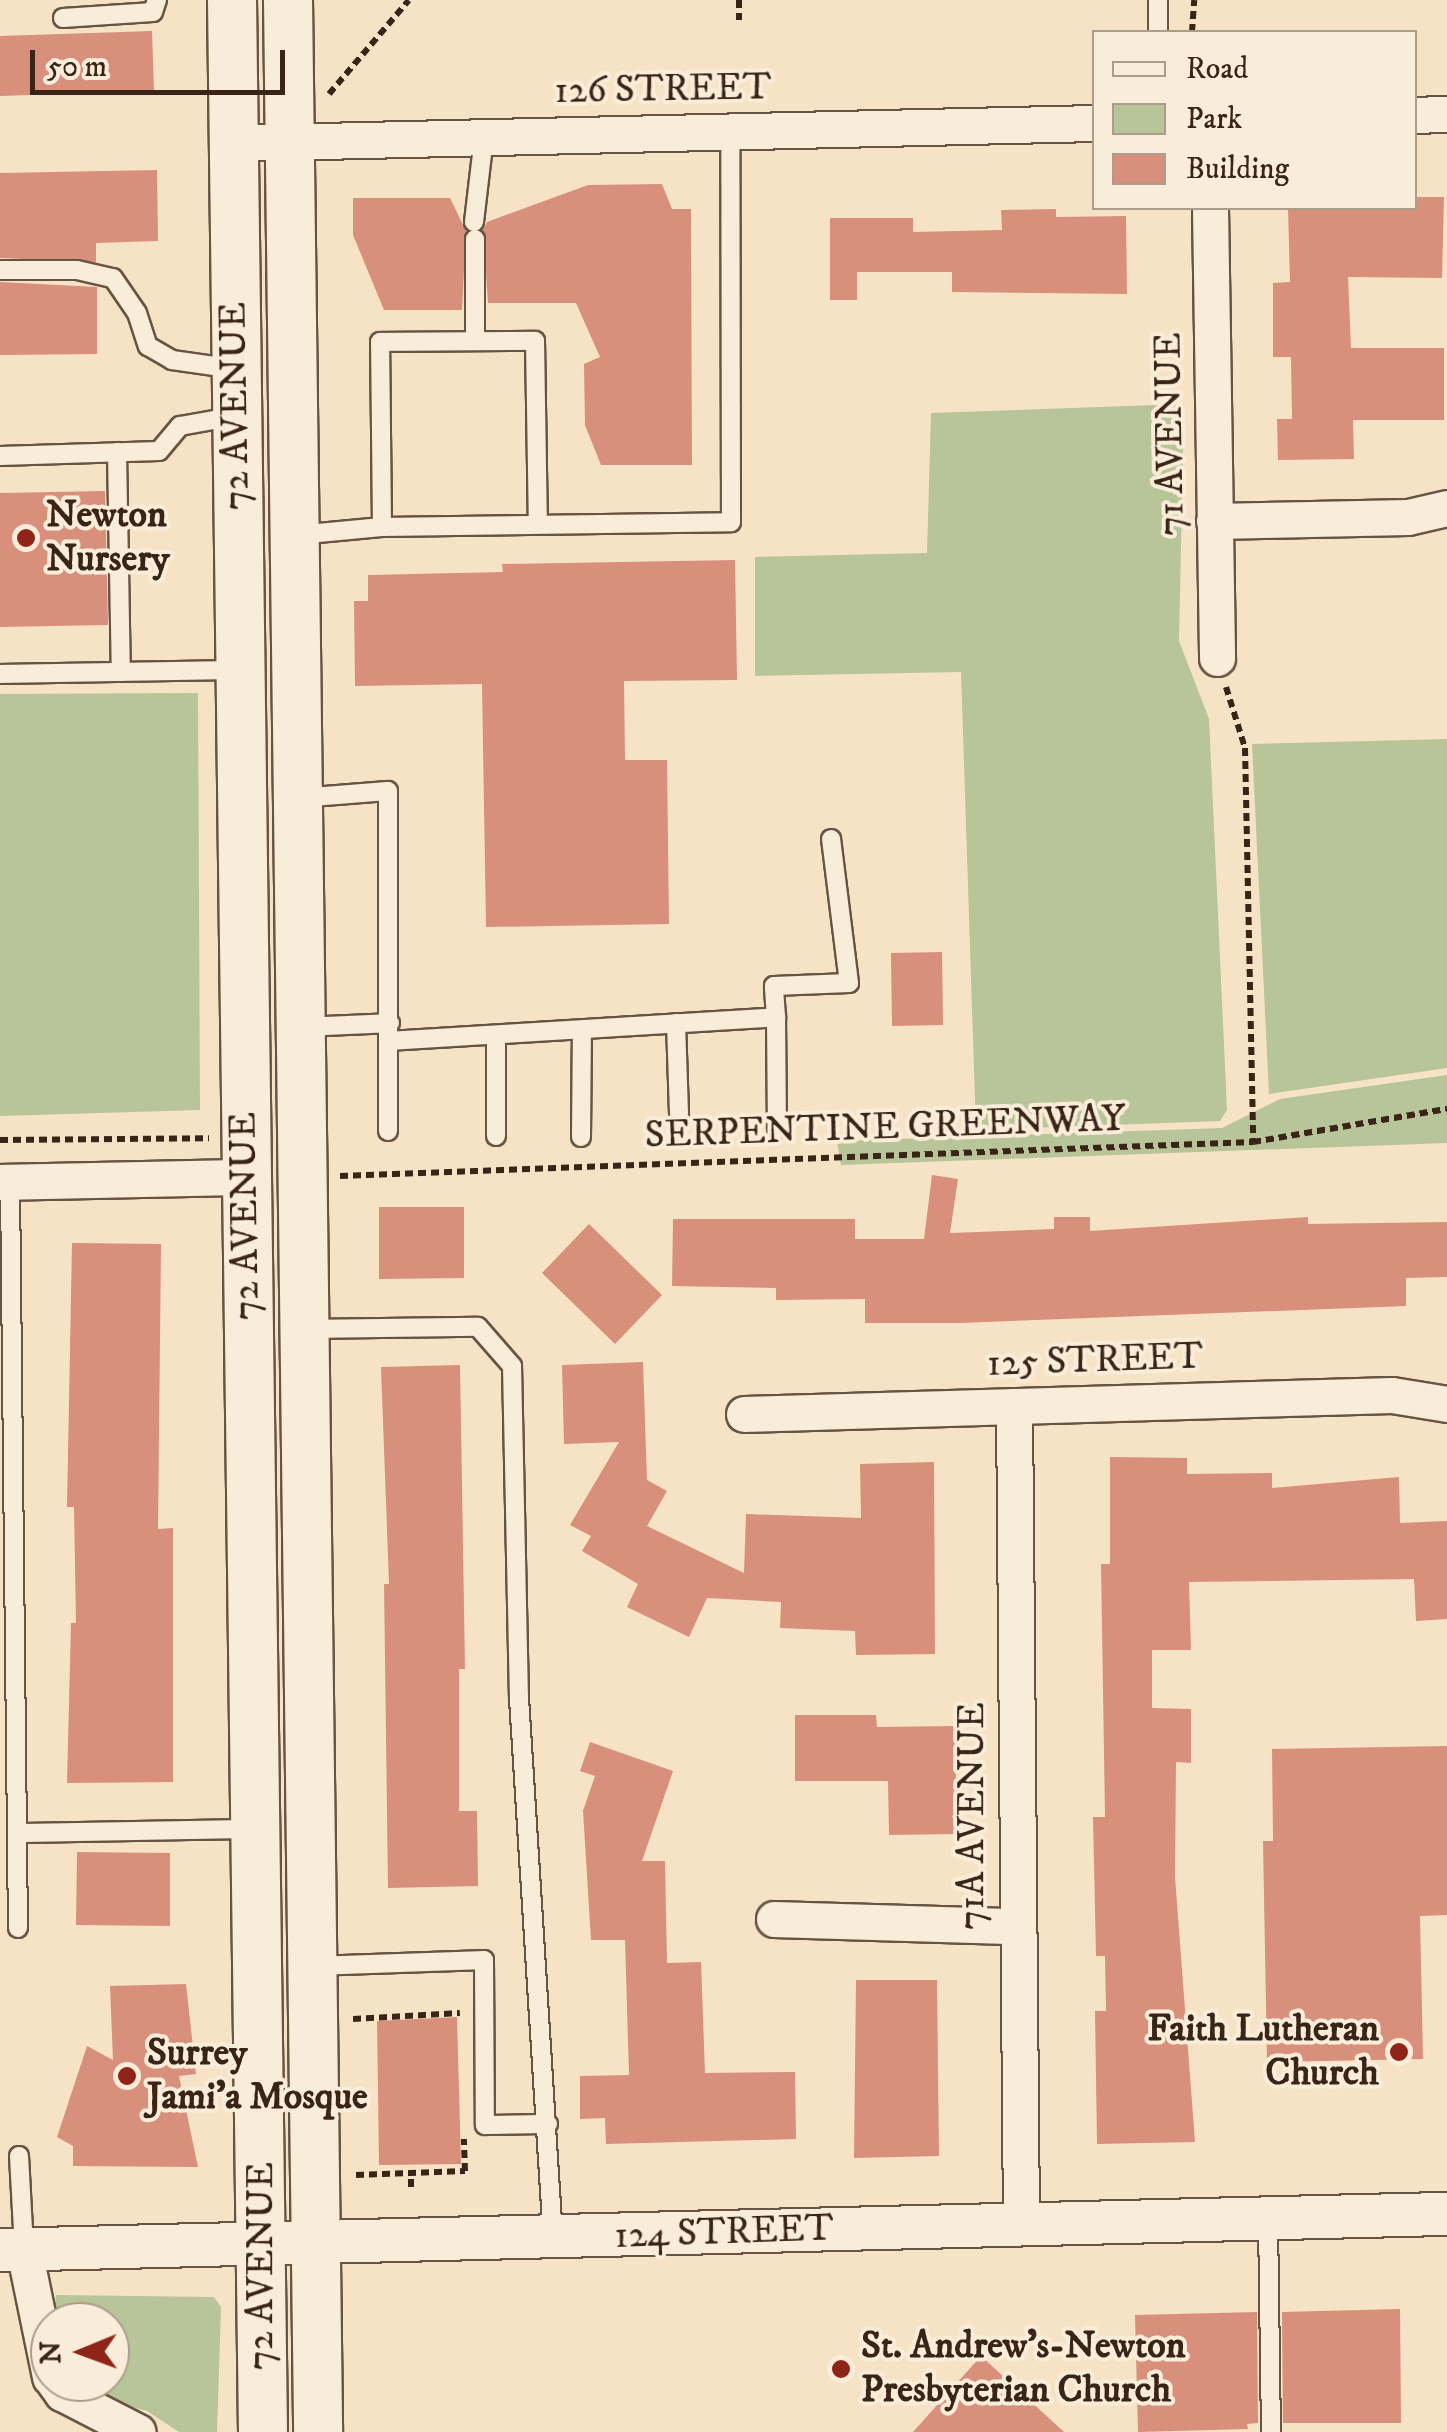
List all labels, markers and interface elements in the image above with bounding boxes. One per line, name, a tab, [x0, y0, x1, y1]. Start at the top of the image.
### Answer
scale bar	[35, 30, 290, 92]
legend	[1092, 30, 1417, 210]
text: 50 m	[47, 49, 107, 86]
text: Road	[1186, 51, 1248, 88]
street label: 126 STREET	[554, 65, 772, 115]
text: Park	[1186, 101, 1242, 138]
text: Building	[1186, 151, 1289, 188]
street label: 72 AVENUE	[211, 301, 261, 511]
street label: 71 AVENUE	[1146, 332, 1196, 536]
place label: Newton Nursery	[46, 493, 169, 582]
marker: Newton Nursery	[15, 527, 37, 549]
street label: SERPENTINE GREENWAY	[644, 1097, 1126, 1159]
street label: 72 AVENUE	[221, 1111, 271, 1321]
street label: 125 STREET	[986, 1334, 1204, 1388]
street label: 71A AVENUE	[950, 1702, 996, 1930]
place label: Faith Lutheran Church	[1147, 2007, 1379, 2096]
place label: Surrey Jami'a Mosque	[147, 2031, 368, 2120]
marker: Faith Lutheran Church	[1388, 2041, 1410, 2063]
marker: Surrey Jami'a Mosque	[116, 2065, 138, 2087]
street label: 72 AVENUE	[239, 2162, 285, 2370]
street label: 124 STREET	[614, 2206, 834, 2260]
north arrow	[30, 2302, 130, 2402]
place label: St. Andrew's-Newton Presbyterian Church	[861, 2324, 1186, 2414]
text: N	[34, 2341, 69, 2364]
marker: St. Andrew's-Newton Presbyterian Church	[830, 2358, 852, 2380]

